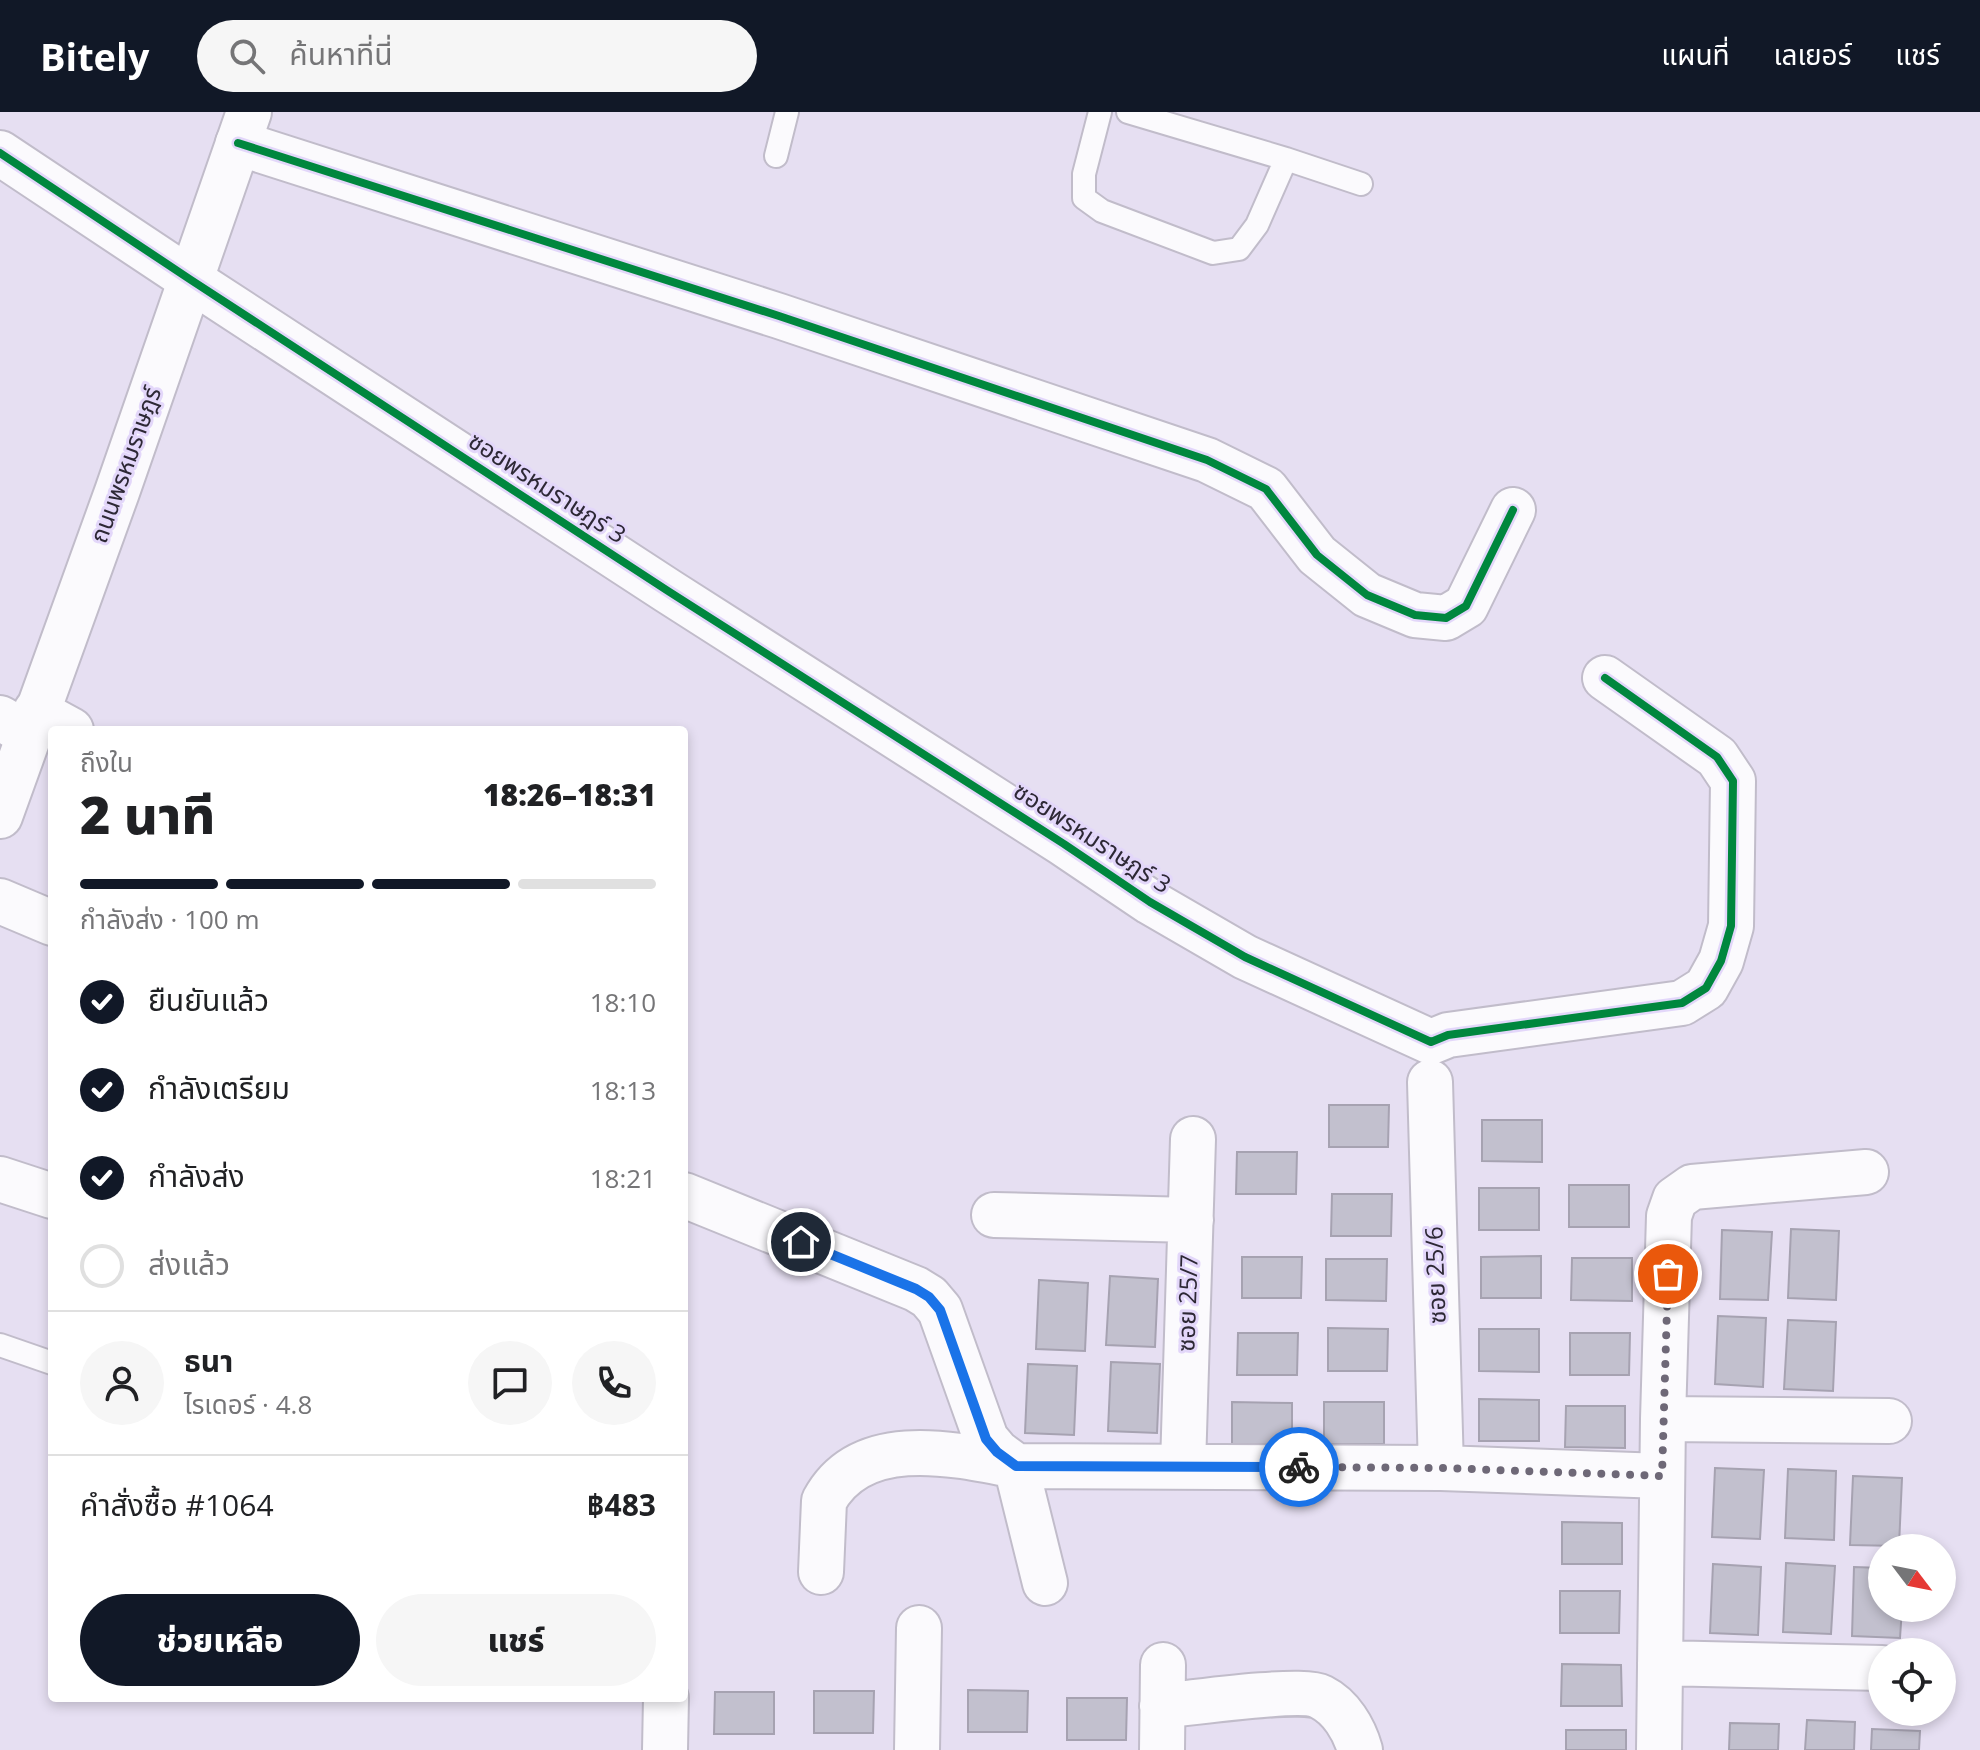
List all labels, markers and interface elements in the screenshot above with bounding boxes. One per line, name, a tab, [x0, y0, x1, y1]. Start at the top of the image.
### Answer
search box	[197, 20, 757, 92]
text: Bitely	[40, 30, 149, 82]
text: ค้นหาที่นี่	[289, 33, 393, 74]
icon: search	[225, 34, 269, 78]
text: แผนที่	[1661, 35, 1730, 73]
text: เลเยอร์	[1774, 35, 1851, 73]
text: แชร์	[1895, 35, 1940, 73]
street label: ถนนพรหมราษฎร์	[81, 381, 169, 547]
street label: ซอยพรหมราษฎร์ 3	[463, 423, 633, 550]
text: ถึงใน	[80, 744, 133, 780]
street label: ซอยพรหมราษฎร์ 3	[1008, 773, 1178, 900]
text: 18:26–18:31	[483, 774, 656, 815]
text: 2 นาที	[80, 778, 215, 849]
text: กำลังส่ง · 100 m	[80, 901, 260, 937]
text: ยืนยันแล้ว	[148, 979, 269, 1020]
icon: check	[80, 980, 124, 1024]
text: 18:10	[590, 984, 656, 1020]
text: กำลังเตรียม	[148, 1067, 290, 1108]
icon: check	[80, 1068, 124, 1112]
text: 18:13	[590, 1072, 656, 1108]
text: กำลังส่ง	[148, 1155, 245, 1196]
icon: check	[80, 1156, 124, 1200]
text: 18:21	[590, 1160, 656, 1196]
pin	[767, 1208, 835, 1276]
icon: home	[779, 1220, 823, 1264]
street label: ซอย 25/6	[1416, 1226, 1453, 1324]
pin	[1634, 1240, 1702, 1308]
text: ส่งแล้ว	[148, 1243, 230, 1284]
icon: bag	[1646, 1252, 1690, 1296]
street label: ซอย 25/7	[1168, 1254, 1205, 1352]
text: ธนา	[184, 1340, 233, 1381]
button: person	[80, 1341, 164, 1425]
button: chat	[468, 1341, 552, 1425]
button: phone	[572, 1341, 656, 1425]
text: ไรเดอร์ · 4.8	[184, 1386, 312, 1422]
courier	[1259, 1427, 1339, 1507]
icon: bike	[1277, 1445, 1321, 1489]
text: คำสั่งซื้อ #1064	[80, 1484, 274, 1525]
text: ฿483	[587, 1484, 656, 1525]
north arrow	[1868, 1534, 1956, 1622]
map controls	[1868, 1534, 1956, 1726]
button: ช่วยเหลือ	[80, 1594, 360, 1686]
button: แชร์	[376, 1594, 656, 1686]
button: locate	[1868, 1638, 1956, 1726]

